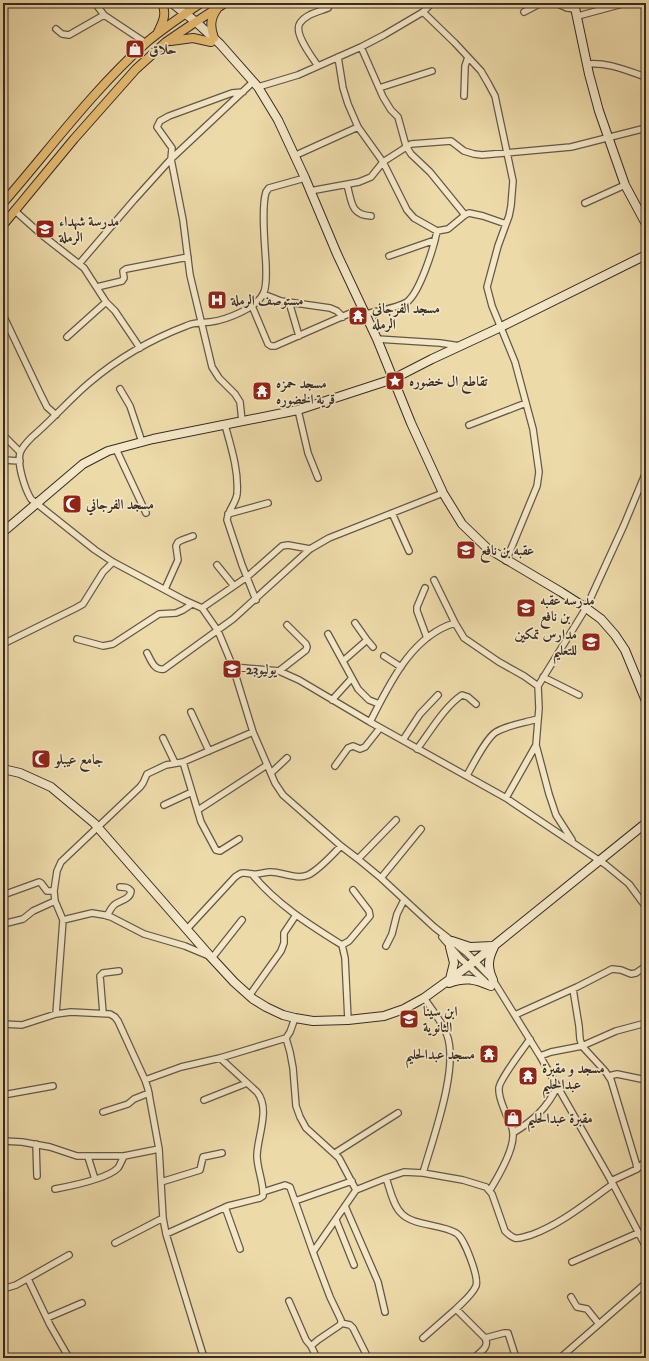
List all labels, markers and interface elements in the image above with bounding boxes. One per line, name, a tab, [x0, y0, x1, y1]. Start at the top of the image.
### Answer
shop icon: حلاق	[124, 38, 146, 60]
place label: حلاق	[149, 41, 177, 59]
place label: مدرسة شهداء الرملة	[58, 213, 119, 247]
school or university icon: مدرسة شهداء الرملة	[34, 218, 56, 240]
hospital icon: مستوصف الرملة	[206, 289, 228, 311]
place label: مستوصف الرملة	[230, 292, 303, 310]
place label: مسجد الفرجاني الرمله	[371, 300, 440, 334]
temple icon: مسجد الفرجاني الرمله	[347, 305, 369, 327]
place icon: تقاطع ال خضوره	[384, 370, 406, 392]
place label: تقاطع ال خضوره	[409, 373, 488, 394]
place label: مسجد حمزه قرية الخضوره	[276, 375, 335, 409]
temple icon: مسجد حمزه قرية الخضوره	[251, 380, 273, 402]
mosque icon: مسجد الفرجاني	[61, 493, 83, 515]
place label: مسجد الفرجاني	[85, 496, 154, 516]
school or university icon: عقبه بن نافع	[455, 539, 477, 561]
place label: عقبه بن نافع	[480, 542, 534, 563]
place label: مدرسه عقبه بن نافع	[540, 592, 595, 629]
school or university icon: مدرسه عقبه بن نافع	[515, 597, 537, 619]
place label: مدارس تمكين للتعليم	[514, 626, 577, 665]
school or university icon: مدارس تمكين للتعليم	[580, 631, 602, 653]
school or university icon: 23يوليو	[221, 658, 243, 680]
place label: 23يوليو	[246, 661, 278, 679]
mosque icon: جامع عيبلو	[30, 748, 52, 770]
place label: جامع عيبلو	[53, 751, 104, 772]
place label: ابن سينا الثانوية	[423, 1003, 458, 1037]
school or university icon: ابن سينا الثانوية	[398, 1008, 420, 1030]
temple icon: مسجد عبدالحليم	[478, 1043, 500, 1065]
place label: مسجد عبدالحليم	[405, 1046, 475, 1069]
place label: مسجد و مقبرة عبدالحليم	[542, 1060, 605, 1099]
temple icon: مسجد و مقبرة عبدالحليم	[517, 1065, 539, 1087]
shop icon: مقبرة عبدالحليم	[502, 1107, 524, 1129]
place label: مقبرة عبدالحليم	[527, 1110, 593, 1133]

